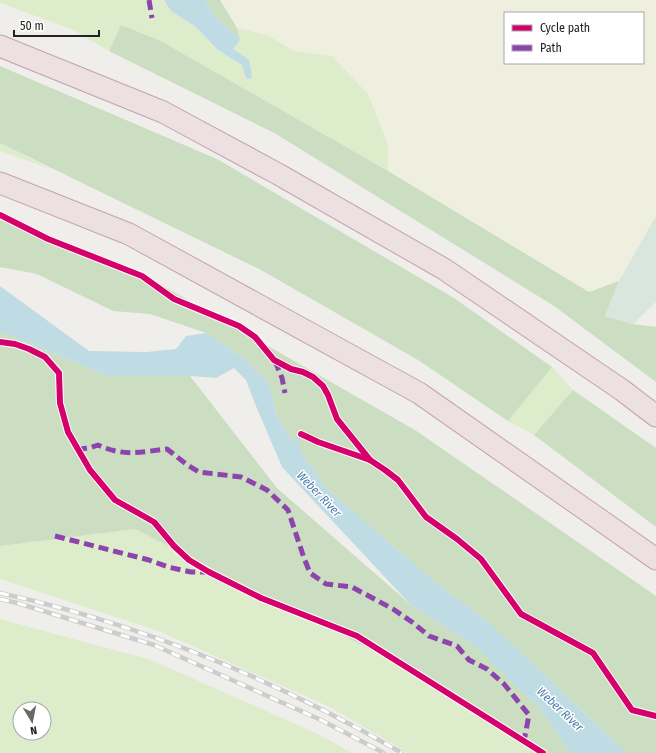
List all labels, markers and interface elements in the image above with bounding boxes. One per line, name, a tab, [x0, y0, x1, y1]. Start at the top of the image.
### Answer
scale bar	[14, 12, 99, 38]
legend	[504, 12, 644, 64]
text: 50 m	[20, 19, 44, 33]
text: Cycle path	[540, 21, 590, 35]
text: Path	[540, 41, 562, 55]
water label: Weber River	[294, 468, 345, 520]
water label: Weber River	[534, 684, 587, 734]
north arrow	[12, 701, 52, 741]
text: N	[29, 723, 38, 737]

